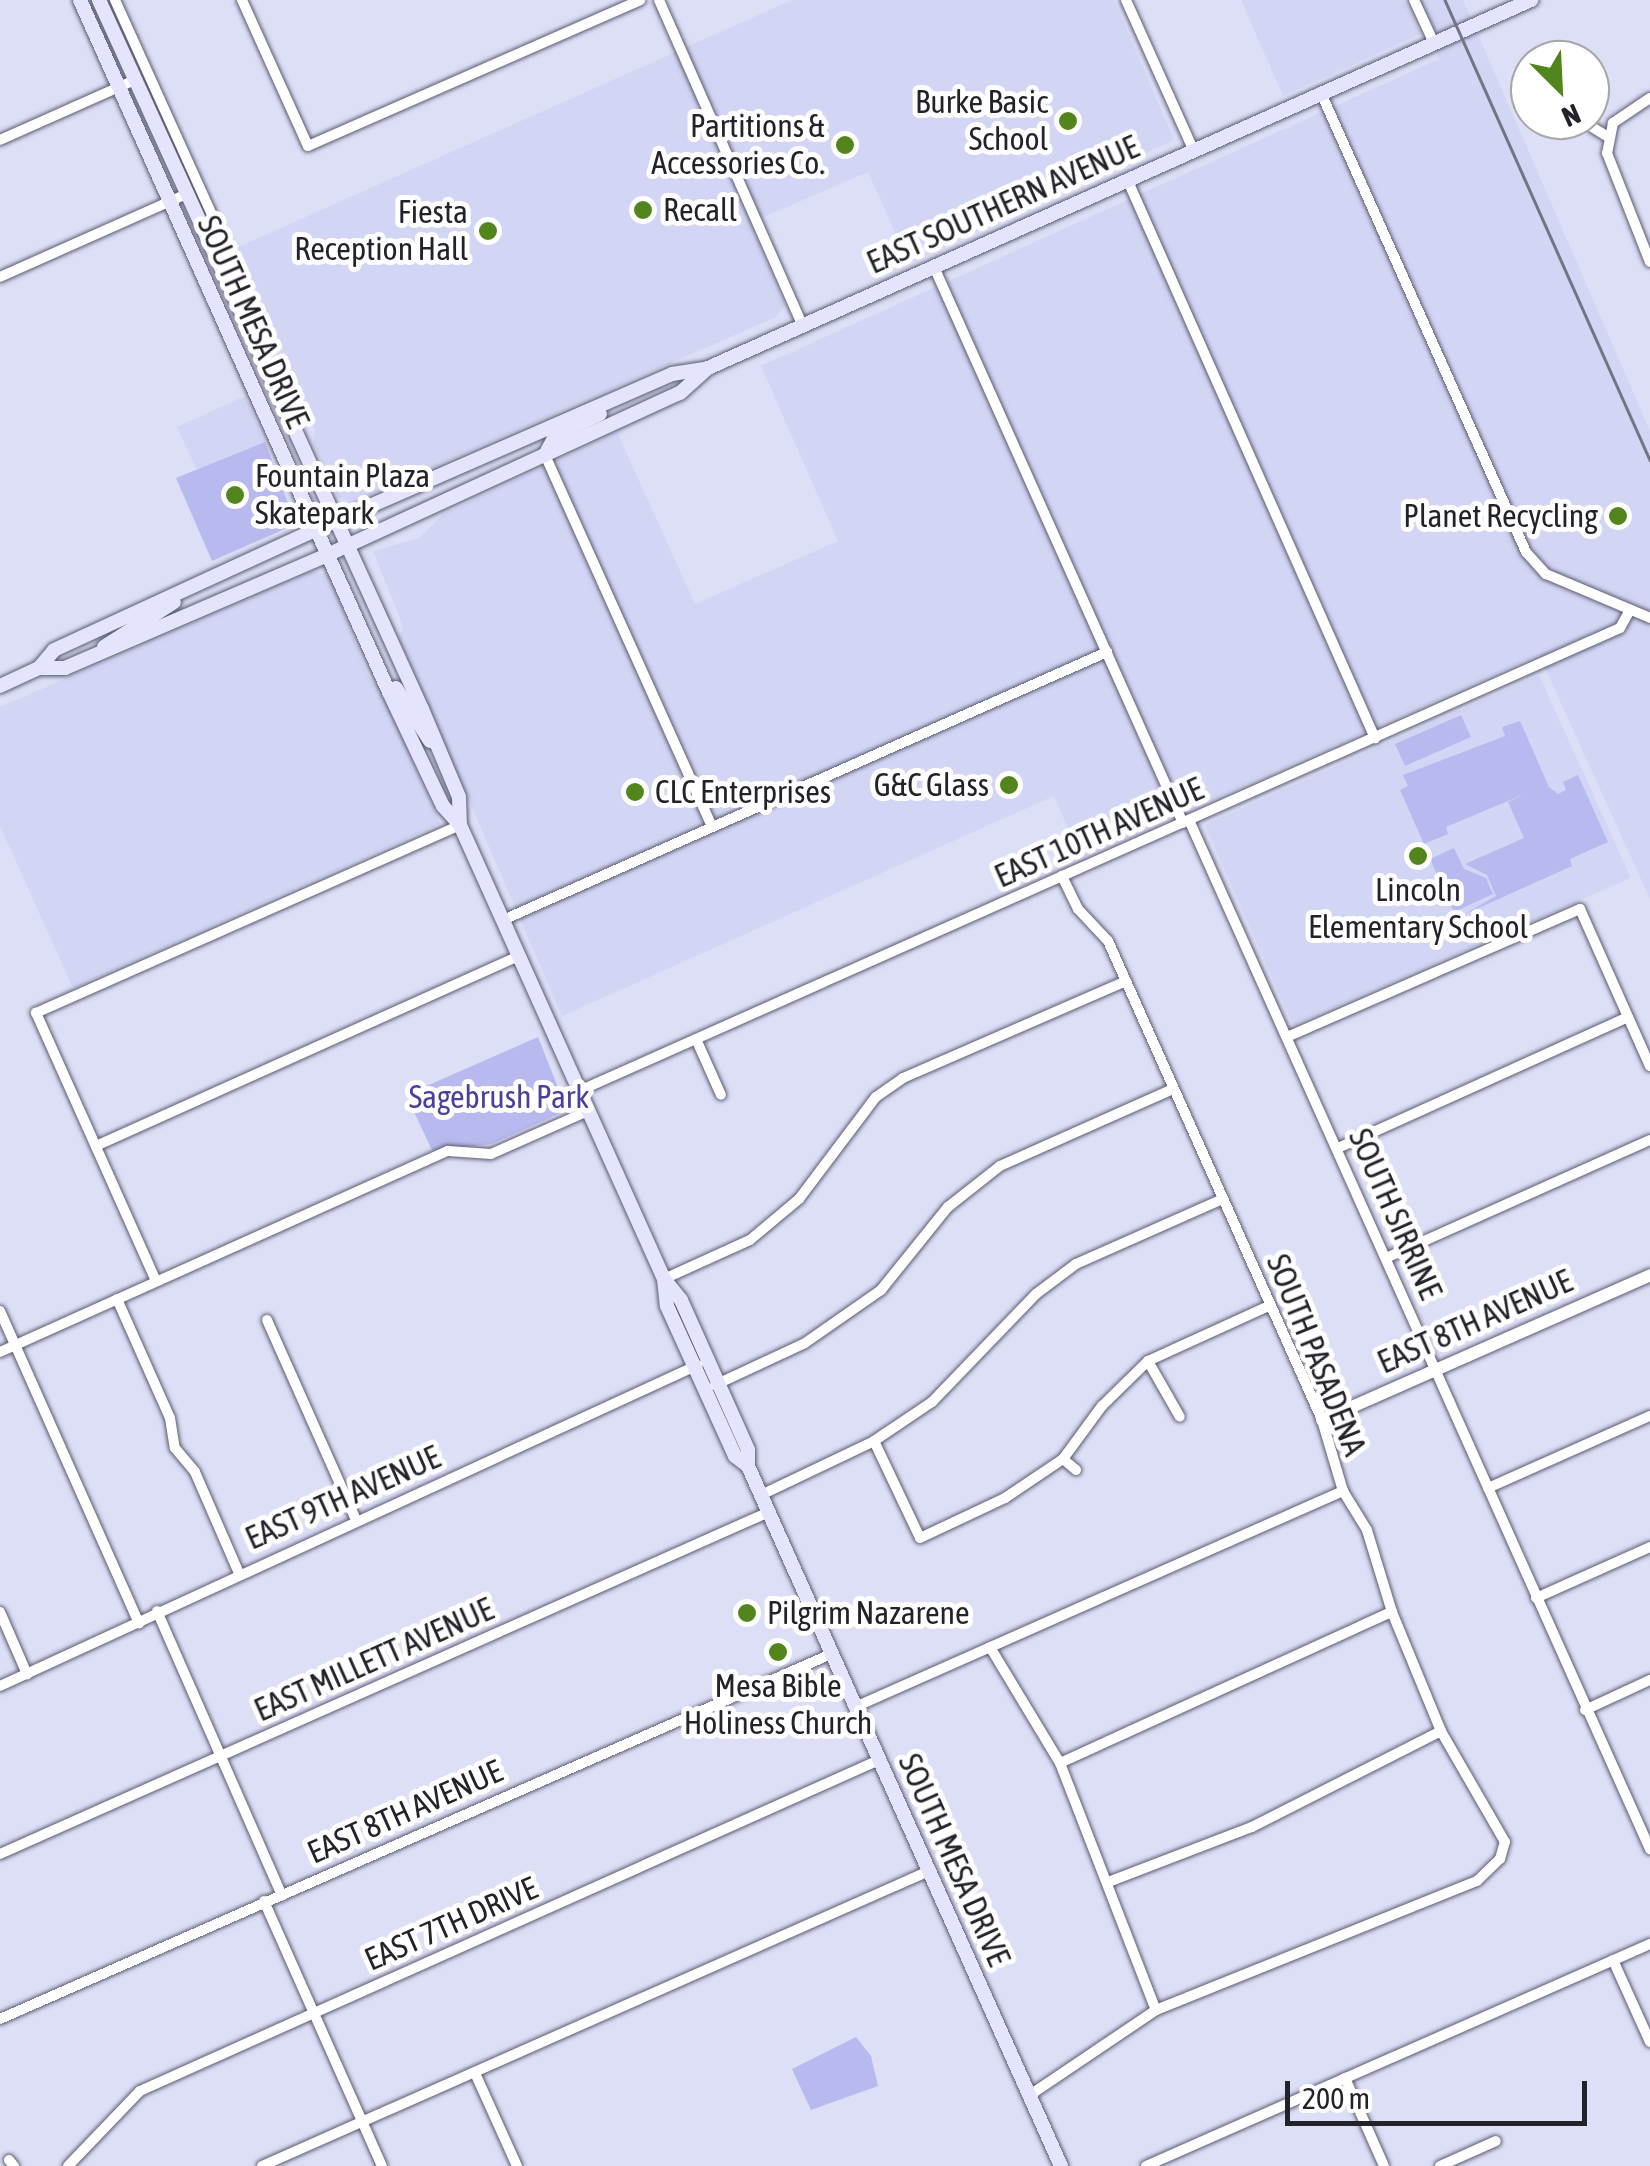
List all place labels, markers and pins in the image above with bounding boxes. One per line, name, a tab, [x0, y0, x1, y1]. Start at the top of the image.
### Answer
place label: Burke Basic School	[915, 84, 1048, 159]
place label: Partitions & Accessories Co.	[651, 108, 825, 183]
marker: Burke Basic School	[1057, 110, 1079, 132]
marker: Partitions & Accessories Co.	[834, 134, 856, 156]
place label: Recall	[663, 191, 737, 229]
place label: Fiesta Reception Hall	[294, 194, 468, 269]
marker: Recall	[632, 199, 654, 221]
marker: Fiesta Reception Hall	[477, 220, 499, 242]
place label: Fountain Plaza Skatepark	[255, 458, 430, 533]
marker: Fountain Plaza Skatepark	[224, 484, 246, 506]
place label: Planet Recycling	[1403, 497, 1598, 535]
marker: Planet Recycling	[1607, 505, 1629, 527]
place label: G&C Glass	[874, 766, 989, 804]
place label: CLC Enterprises	[655, 773, 831, 811]
marker: G&C Glass	[998, 774, 1020, 796]
marker: CLC Enterprises	[624, 781, 646, 803]
marker: Lincoln Elementary School	[1407, 845, 1429, 867]
place label: Lincoln Elementary School	[1308, 872, 1528, 947]
place label: Pilgrim Nazarene	[767, 1594, 970, 1632]
marker: Pilgrim Nazarene	[736, 1602, 758, 1624]
marker: Mesa Bible Holiness Church	[767, 1641, 789, 1663]
place label: Mesa Bible Holiness Church	[684, 1668, 872, 1743]

